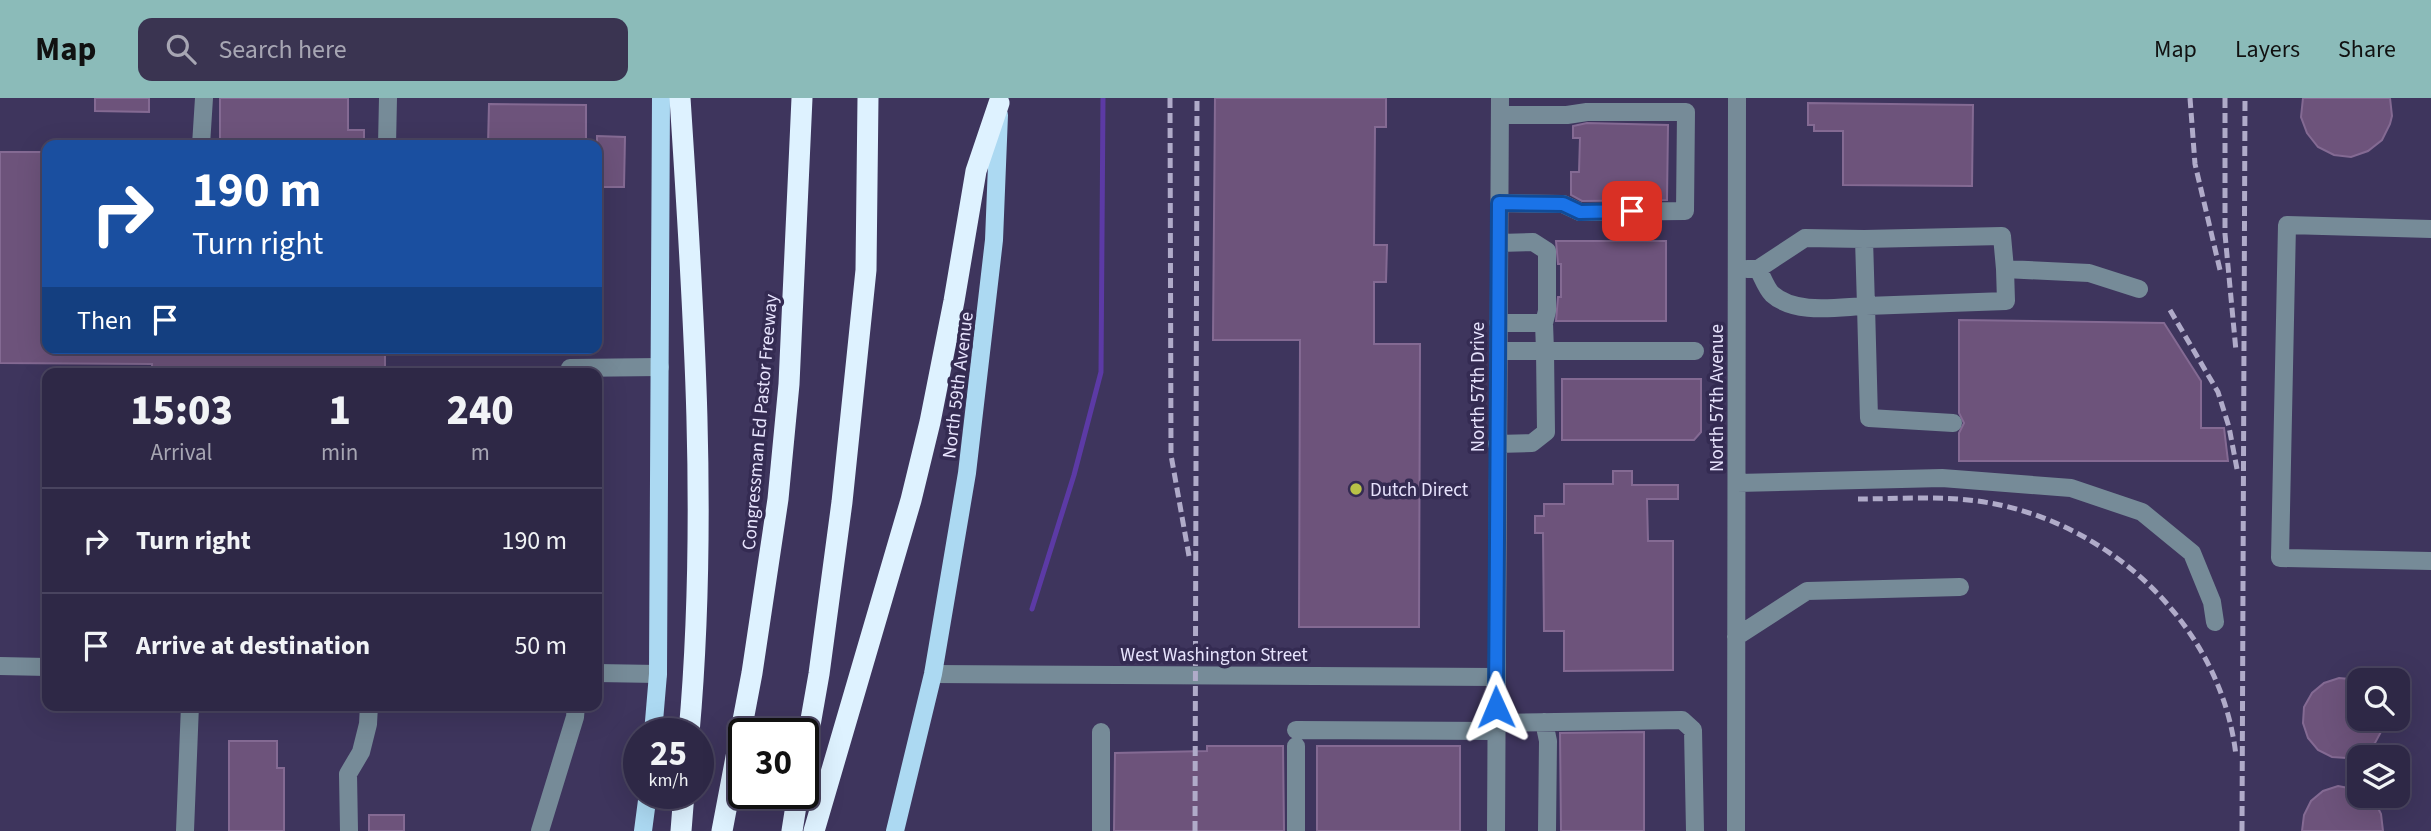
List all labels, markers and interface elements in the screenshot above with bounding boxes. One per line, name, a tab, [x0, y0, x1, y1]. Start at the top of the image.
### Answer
search box	[138, 18, 628, 81]
text: Map	[35, 26, 96, 73]
icon: search	[162, 30, 200, 68]
text: Search here	[218, 31, 347, 68]
text: Map	[2154, 32, 2197, 67]
text: Layers	[2235, 32, 2300, 67]
text: Share	[2338, 32, 2396, 67]
text: 190 m	[192, 156, 321, 226]
icon: right	[77, 168, 168, 259]
pin	[1602, 181, 1662, 241]
icon: arrive	[1613, 192, 1651, 230]
text: Turn right	[192, 221, 323, 267]
street label: Congressman Ed Pastor Freeway	[736, 293, 785, 551]
icon: arrive	[146, 301, 184, 339]
text: Then	[77, 302, 132, 339]
street label: North 59th Avenue	[936, 310, 981, 460]
street label: North 57th Drive	[1465, 322, 1492, 452]
street label: North 57th Avenue	[1704, 324, 1731, 472]
text: 15:03	[130, 381, 233, 441]
text: 1	[328, 381, 351, 441]
text: 240	[447, 381, 514, 441]
text: Arrival	[151, 436, 212, 469]
text: min	[321, 436, 358, 469]
text: m	[471, 436, 490, 469]
place label: Dutch Direct	[1370, 477, 1469, 504]
marker: Dutch Direct	[1348, 481, 1364, 497]
icon: right	[77, 522, 115, 560]
text: Turn right	[136, 522, 251, 559]
text: 190 m	[501, 522, 567, 559]
icon: arrive	[77, 627, 115, 665]
text: Arrive at destination	[136, 627, 370, 664]
text: 50 m	[514, 627, 567, 664]
street label: West Washington Street	[1120, 642, 1308, 669]
map controls	[2347, 668, 2410, 808]
button: search	[2347, 668, 2410, 731]
position arrow	[1459, 670, 1533, 744]
speed limit sign: 30	[728, 718, 819, 809]
text: 25	[650, 729, 687, 779]
button: layers	[2347, 745, 2410, 808]
text: km/h	[649, 768, 688, 793]

